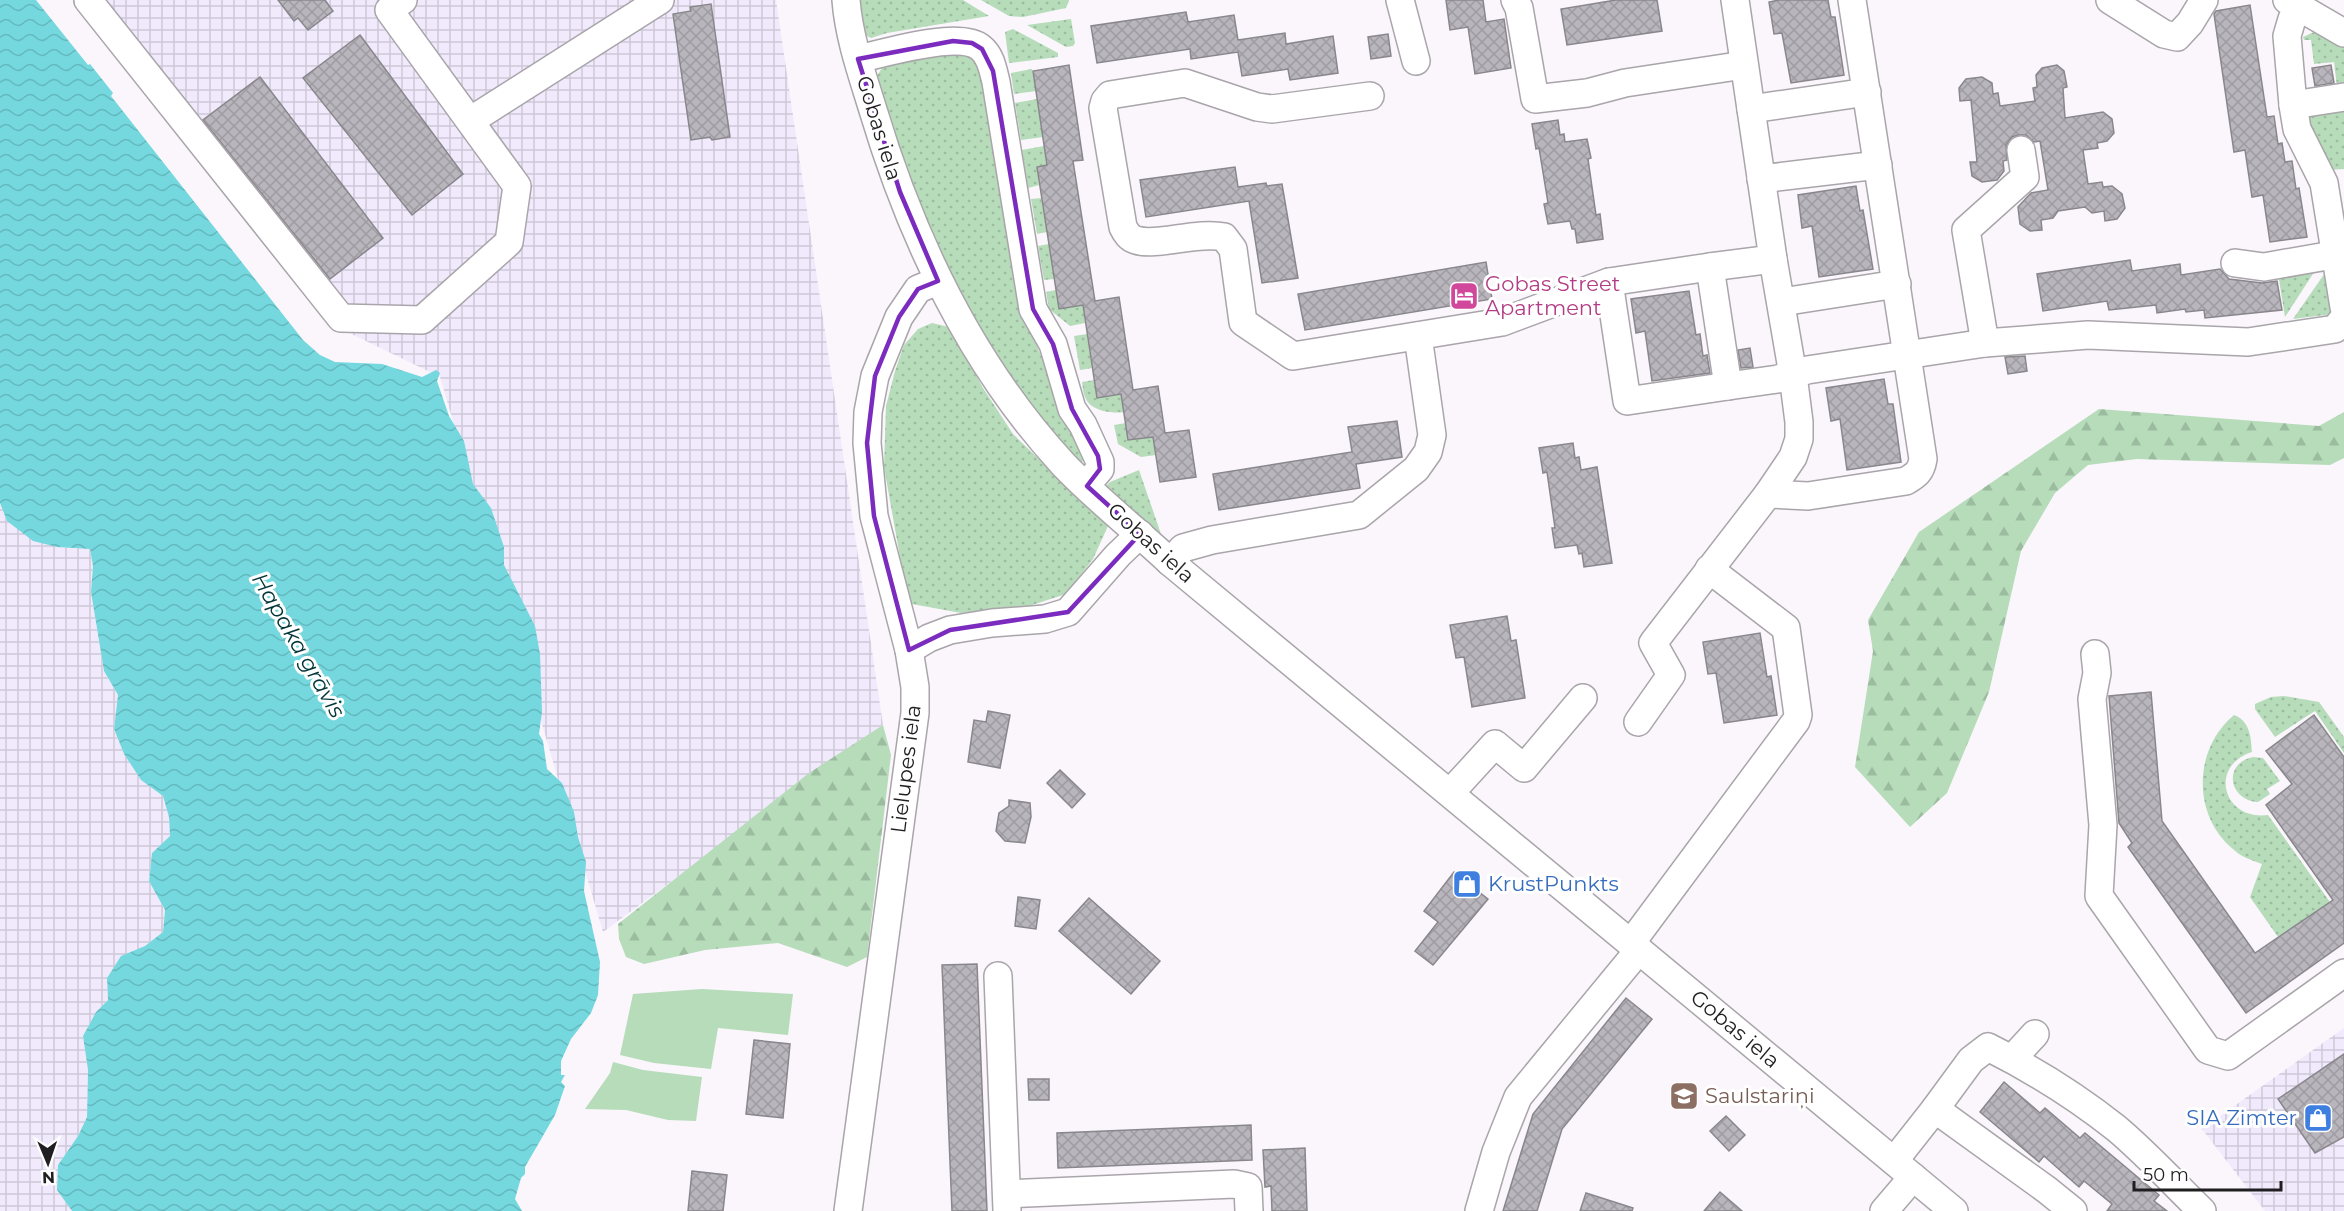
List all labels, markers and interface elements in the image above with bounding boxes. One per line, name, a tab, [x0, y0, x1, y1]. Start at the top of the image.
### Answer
street label: Gobas iela	[852, 73, 907, 183]
place label: Gobas Street Apartment	[1485, 271, 1620, 320]
hotel icon: Gobas Street Apartment	[1448, 280, 1480, 312]
street label: Gobas iela	[1103, 497, 1200, 588]
water label: Hapaka grāvis	[246, 568, 351, 723]
street label: Lielupes iela	[885, 703, 926, 835]
shop icon: KrustPunkts	[1451, 868, 1483, 900]
place label: KrustPunkts	[1488, 871, 1619, 896]
street label: Gobas iela	[1686, 984, 1785, 1073]
school or university icon: Saulstariņi	[1668, 1080, 1700, 1112]
place label: Saulstariņi	[1705, 1083, 1815, 1109]
shop icon: SIA Zimter	[2302, 1102, 2334, 1134]
place label: SIA Zimter	[2186, 1105, 2297, 1130]
north arrow	[18, 1133, 78, 1193]
scale bar	[2134, 1154, 2281, 1192]
text: 50 m	[2143, 1164, 2189, 1186]
text: N	[42, 1168, 55, 1187]

